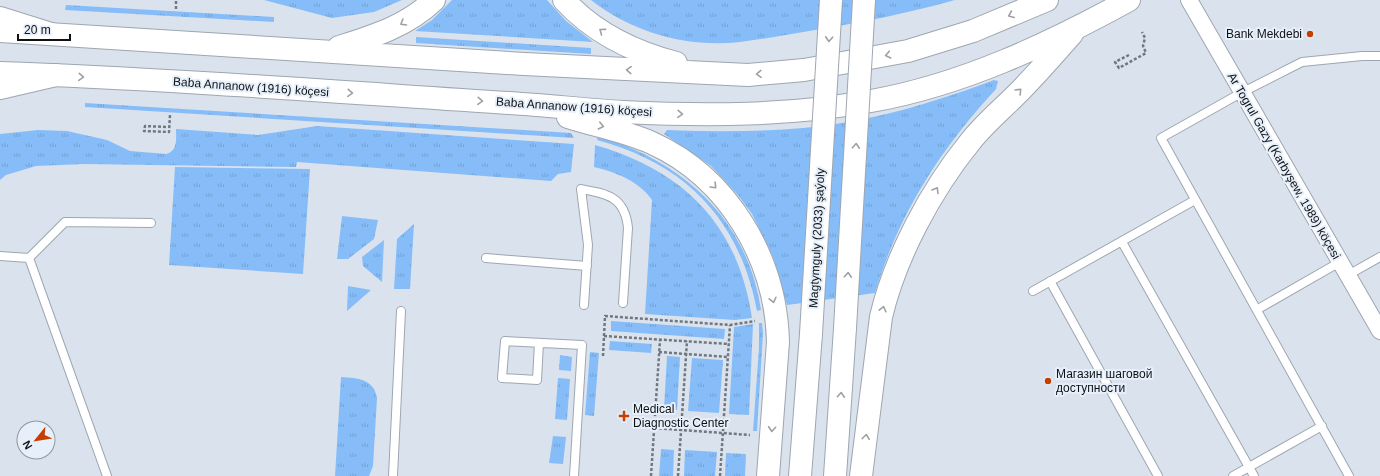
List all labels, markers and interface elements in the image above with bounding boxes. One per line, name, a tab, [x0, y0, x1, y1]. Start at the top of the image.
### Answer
one-way arrow	[1008, 10, 1016, 18]
scale bar	[18, 16, 70, 42]
one-way arrow	[400, 18, 407, 26]
text: 20 m	[24, 23, 51, 37]
place label: Bank Mekdebi	[1226, 27, 1302, 41]
one-way arrow	[599, 29, 606, 36]
marker: Bank Mekdebi	[1305, 29, 1315, 39]
one-way arrow	[824, 36, 833, 42]
one-way arrow	[885, 50, 891, 59]
one-way arrow	[626, 65, 632, 74]
one-way arrow	[756, 70, 762, 79]
street label: Ar Togrul Gazy (Karbyşew, 1989) köçesi	[1225, 70, 1343, 262]
one-way arrow	[78, 72, 84, 81]
street label: Baba Annanow (1916) köçesi	[173, 75, 329, 99]
one-way arrow	[1015, 88, 1022, 96]
one-way arrow	[347, 89, 353, 98]
street label: Baba Annanow (1916) köçesi	[496, 95, 652, 119]
one-way arrow	[477, 97, 483, 106]
one-way arrow	[677, 109, 683, 118]
one-way arrow	[597, 121, 604, 130]
one-way arrow	[851, 143, 860, 149]
street label: Magtymguly (2033) şaýoly	[806, 168, 828, 308]
one-way arrow	[709, 181, 717, 189]
one-way arrow	[931, 187, 938, 194]
one-way arrow	[844, 272, 853, 278]
one-way arrow	[769, 297, 777, 303]
one-way arrow	[879, 305, 887, 312]
place label: Магазин шаговой доступности	[1056, 367, 1152, 395]
marker: Магазин шаговой доступности	[1043, 376, 1053, 386]
one-way arrow	[836, 392, 845, 398]
place label: Medical Diagnostic Center	[633, 402, 728, 430]
marker: Medical Diagnostic Center	[618, 410, 630, 422]
north arrow	[16, 420, 56, 460]
one-way arrow	[767, 426, 776, 432]
one-way arrow	[861, 434, 870, 440]
text: N	[20, 439, 35, 451]

